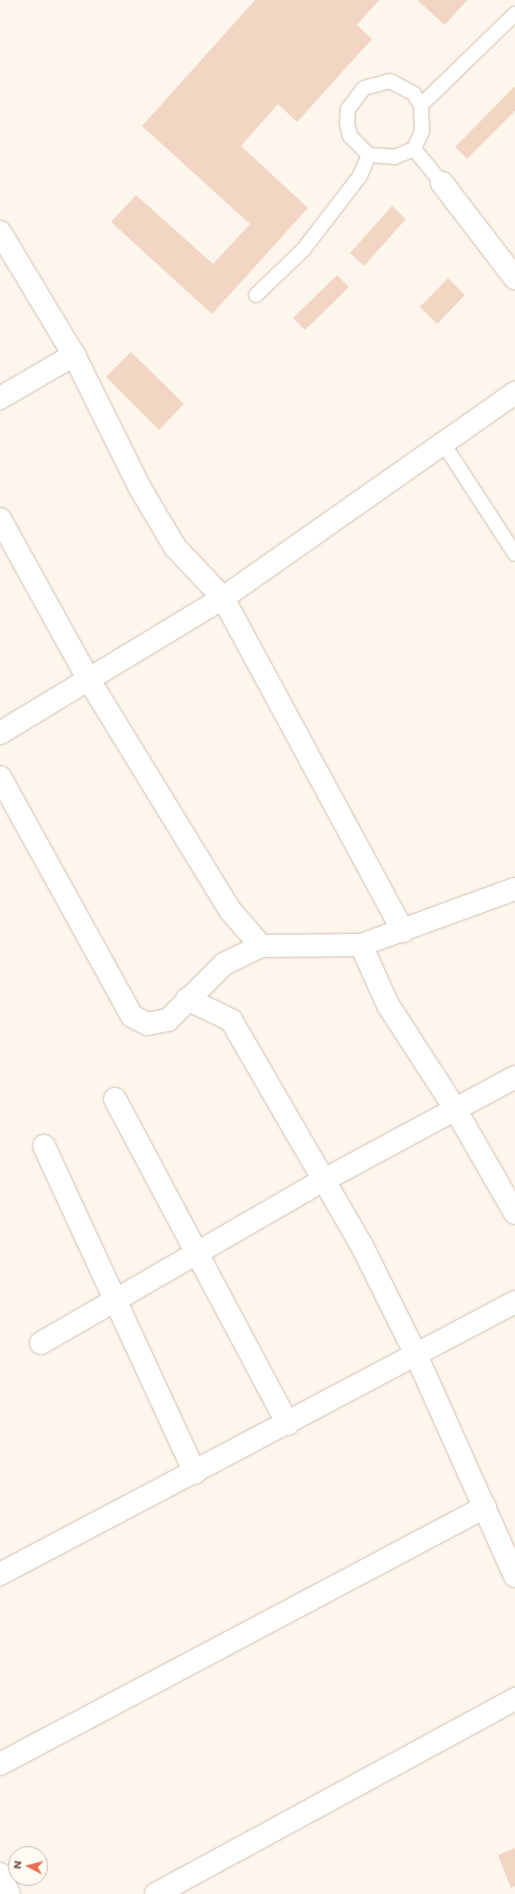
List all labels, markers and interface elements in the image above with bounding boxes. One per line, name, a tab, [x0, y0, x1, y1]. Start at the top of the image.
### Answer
north arrow	[8, 1846, 48, 1886]
text: N	[9, 1860, 26, 1870]

